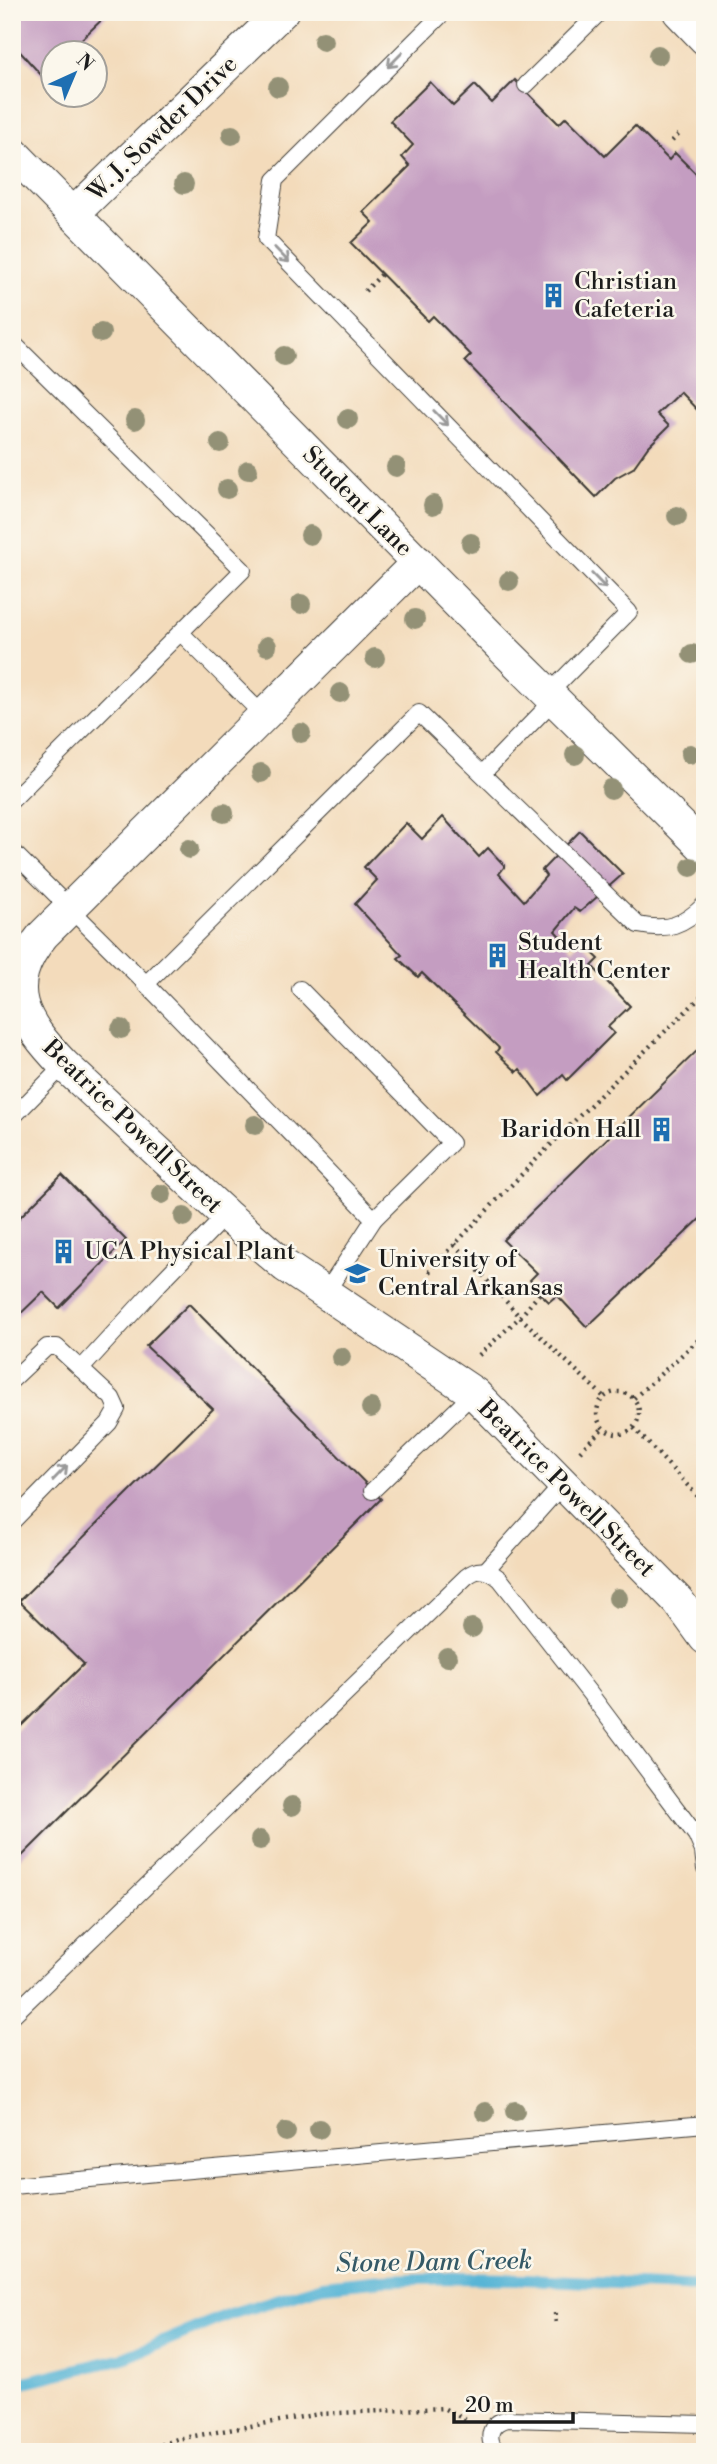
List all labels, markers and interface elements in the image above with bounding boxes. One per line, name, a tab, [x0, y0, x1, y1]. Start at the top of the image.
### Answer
north arrow	[38, 38, 108, 108]
text: N	[71, 49, 99, 76]
street label: W. J. Sowder Drive	[81, 49, 244, 209]
one-way arrow	[387, 52, 404, 69]
one-way arrow	[273, 247, 290, 264]
place label: Christian Cafeteria	[574, 267, 677, 325]
building icon: Christian Cafeteria	[540, 281, 568, 309]
one-way arrow	[432, 410, 449, 427]
street label: Student Lane	[296, 440, 419, 563]
one-way arrow	[591, 573, 608, 590]
place label: Student Health Center	[518, 928, 670, 986]
building icon: Student Health Center	[484, 942, 512, 970]
street label: Beatrice Powell Street	[35, 1032, 229, 1221]
place label: Baridon Hall	[500, 1115, 641, 1145]
building icon: Baridon Hall	[647, 1115, 675, 1143]
building icon: UCA Physical Plant	[50, 1237, 78, 1265]
place label: UCA Physical Plant	[84, 1237, 296, 1267]
place label: University of Central Arkansas	[378, 1245, 563, 1303]
school or university icon: University of Central Arkansas	[344, 1259, 372, 1287]
street label: Beatrice Powell Street	[471, 1393, 662, 1584]
one-way arrow	[51, 1465, 68, 1482]
water label: Stone Dam Creek	[336, 2244, 532, 2280]
scale bar	[454, 2380, 574, 2424]
text: 20 m	[465, 2393, 514, 2419]

